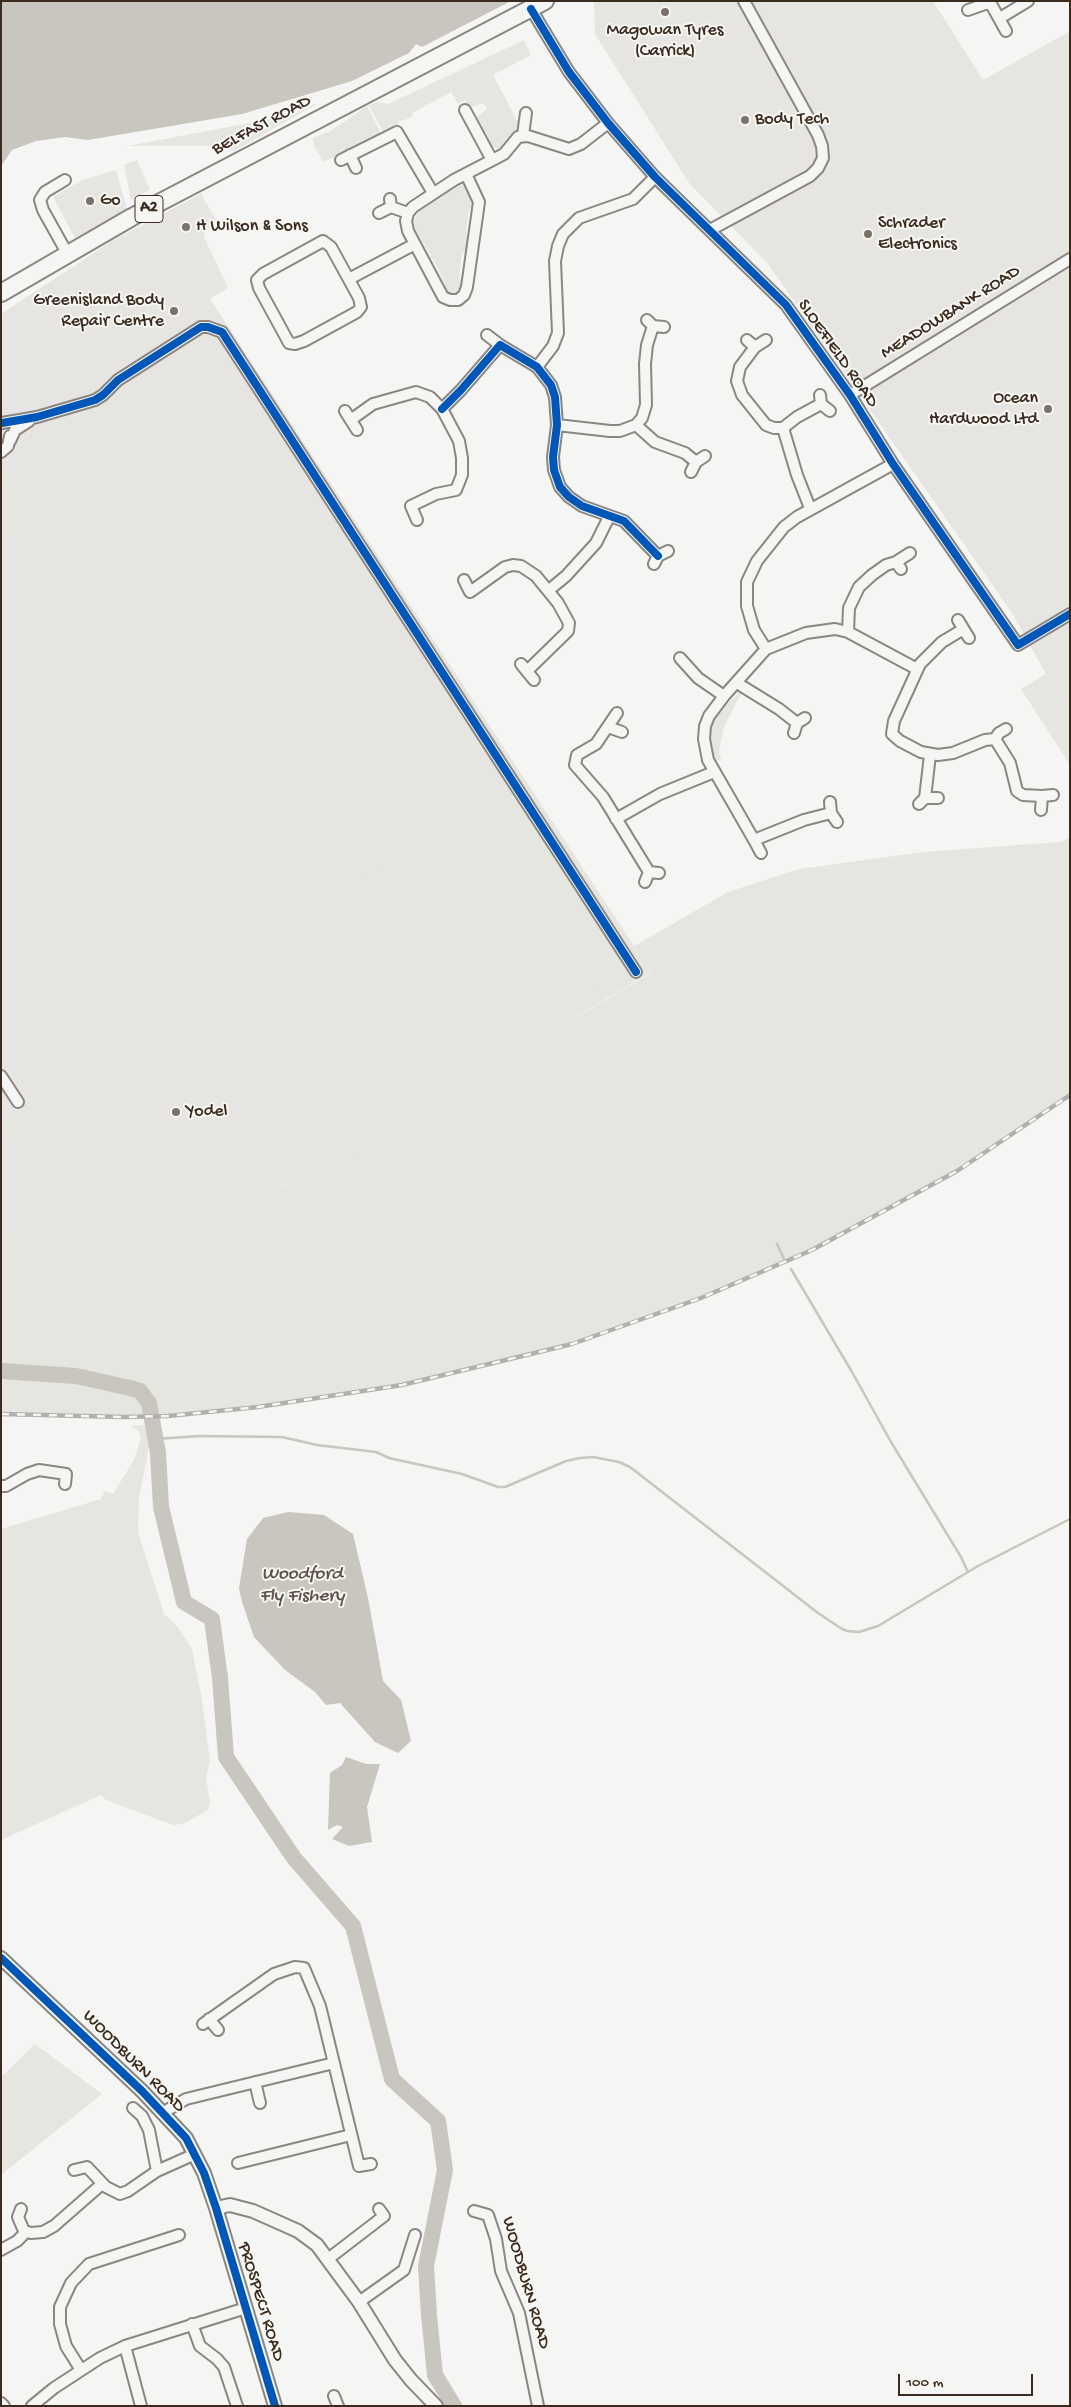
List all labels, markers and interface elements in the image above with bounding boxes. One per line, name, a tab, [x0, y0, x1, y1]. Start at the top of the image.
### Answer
marker: Magowan Tyres (Carrick)	[659, 6, 671, 18]
place label: Magowan Tyres (Carrick)	[607, 20, 723, 62]
street label: BELFAST ROAD	[209, 91, 315, 161]
place label: Body Tech	[755, 109, 829, 131]
marker: Body Tech	[739, 114, 751, 126]
place label: Go	[100, 190, 121, 212]
marker: Go	[84, 195, 96, 207]
road number: A2	[135, 195, 163, 222]
place label: Schrader Electronics	[878, 213, 957, 255]
place label: H Wilson & Sons	[196, 216, 308, 238]
marker: H Wilson & Sons	[180, 221, 192, 233]
marker: Schrader Electronics	[862, 228, 874, 240]
street label: MEADOWBANK ROAD	[877, 261, 1025, 365]
place label: Greenisland Body Repair Centre	[33, 290, 164, 332]
street label: SLOEFIELD ROAD	[792, 296, 882, 412]
marker: Greenisland Body Repair Centre	[168, 305, 180, 317]
place label: Ocean Hardwood Ltd	[929, 388, 1038, 430]
marker: Ocean Hardwood Ltd	[1042, 403, 1054, 415]
place label: Yodel	[186, 1101, 227, 1123]
marker: Yodel	[170, 1106, 182, 1118]
water label: Woodford Fly Fishery	[260, 1564, 344, 1608]
street label: WOODBURN ROAD	[77, 2006, 189, 2118]
street label: WOODBURN ROAD	[496, 2214, 554, 2352]
street label: PROSPECT ROAD	[232, 2240, 288, 2364]
scale bar	[901, 2364, 1036, 2396]
text: 100 m	[906, 2374, 943, 2392]

